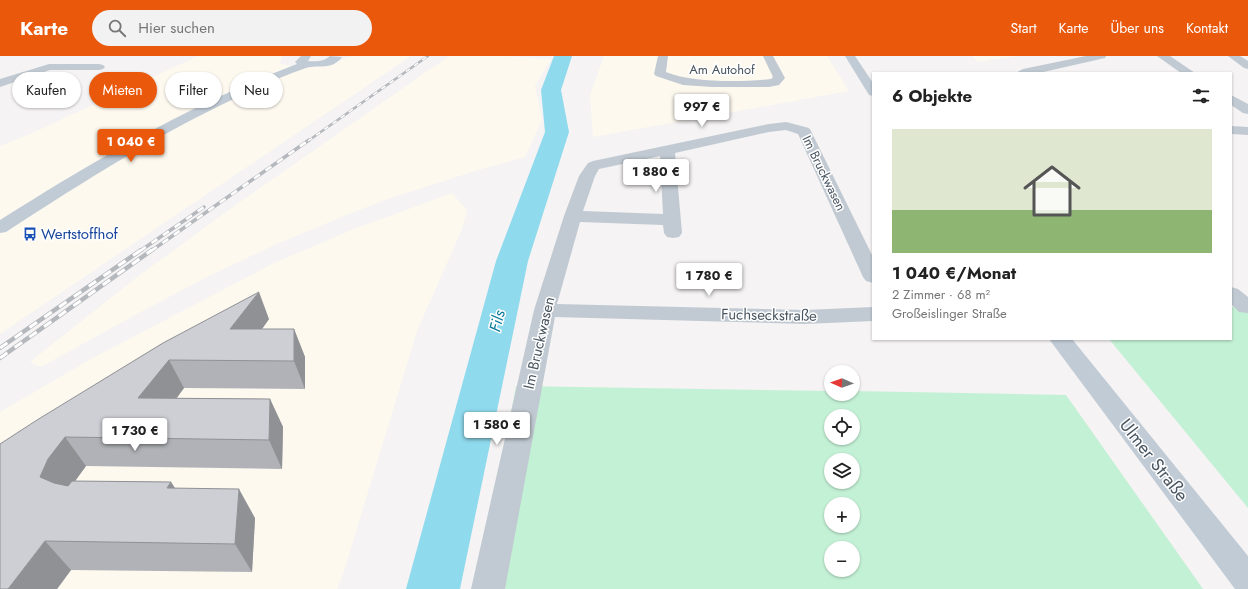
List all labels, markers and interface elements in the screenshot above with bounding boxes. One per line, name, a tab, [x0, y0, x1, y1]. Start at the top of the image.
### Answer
search box	[92, 10, 372, 46]
text: Karte	[20, 15, 68, 42]
icon: search	[106, 17, 128, 39]
text: Hier suchen	[138, 17, 215, 39]
text: Start	[1011, 18, 1037, 38]
text: Karte	[1059, 18, 1089, 38]
text: Über uns	[1111, 18, 1164, 38]
text: Kontakt	[1186, 18, 1228, 38]
street label: Am Autohof	[689, 60, 755, 79]
chip: Kaufen	[12, 72, 81, 108]
chip: Mieten	[89, 72, 157, 108]
chip: Filter	[165, 72, 222, 108]
chip: Neu	[230, 72, 283, 108]
text: 6 Objekte	[892, 84, 972, 108]
icon: filters	[1190, 85, 1212, 107]
pin: 997 €	[674, 94, 730, 128]
text: 997 €	[683, 97, 721, 116]
pin: 1 040 €	[94, 129, 168, 163]
text: 1 040 €	[106, 132, 156, 151]
street label: Im Bruckwasen	[798, 132, 850, 214]
icon: home	[1016, 155, 1088, 227]
pin: 1 880 €	[619, 159, 693, 193]
text: 1 880 €	[632, 162, 680, 181]
place label: Wertstoffhof	[41, 223, 119, 245]
bus stop icon: Wertstoffhof	[22, 226, 38, 242]
text: 1 040 €/Monat	[892, 261, 1016, 285]
pin: 1 780 €	[672, 263, 746, 297]
text: 1 780 €	[685, 266, 733, 285]
text: 2 Zimmer · 68 m²	[892, 285, 990, 304]
street label: Im Bruckwasen	[518, 295, 560, 391]
street label: Fuchseckstraße	[721, 303, 817, 327]
text: Großeislinger Straße	[892, 304, 1007, 323]
water label: Fils	[483, 307, 511, 334]
north arrow	[824, 365, 860, 401]
map controls	[824, 365, 860, 577]
button: locate	[824, 409, 860, 445]
pin: 1 580 €	[460, 412, 534, 446]
street label: Ulmer Straße	[1113, 413, 1195, 507]
text: 1 580 €	[473, 415, 521, 434]
pin: 1 730 €	[98, 418, 172, 452]
text: 1 730 €	[111, 421, 159, 440]
button: layers	[824, 453, 860, 489]
button: +	[824, 497, 860, 533]
button: −	[824, 541, 860, 577]

